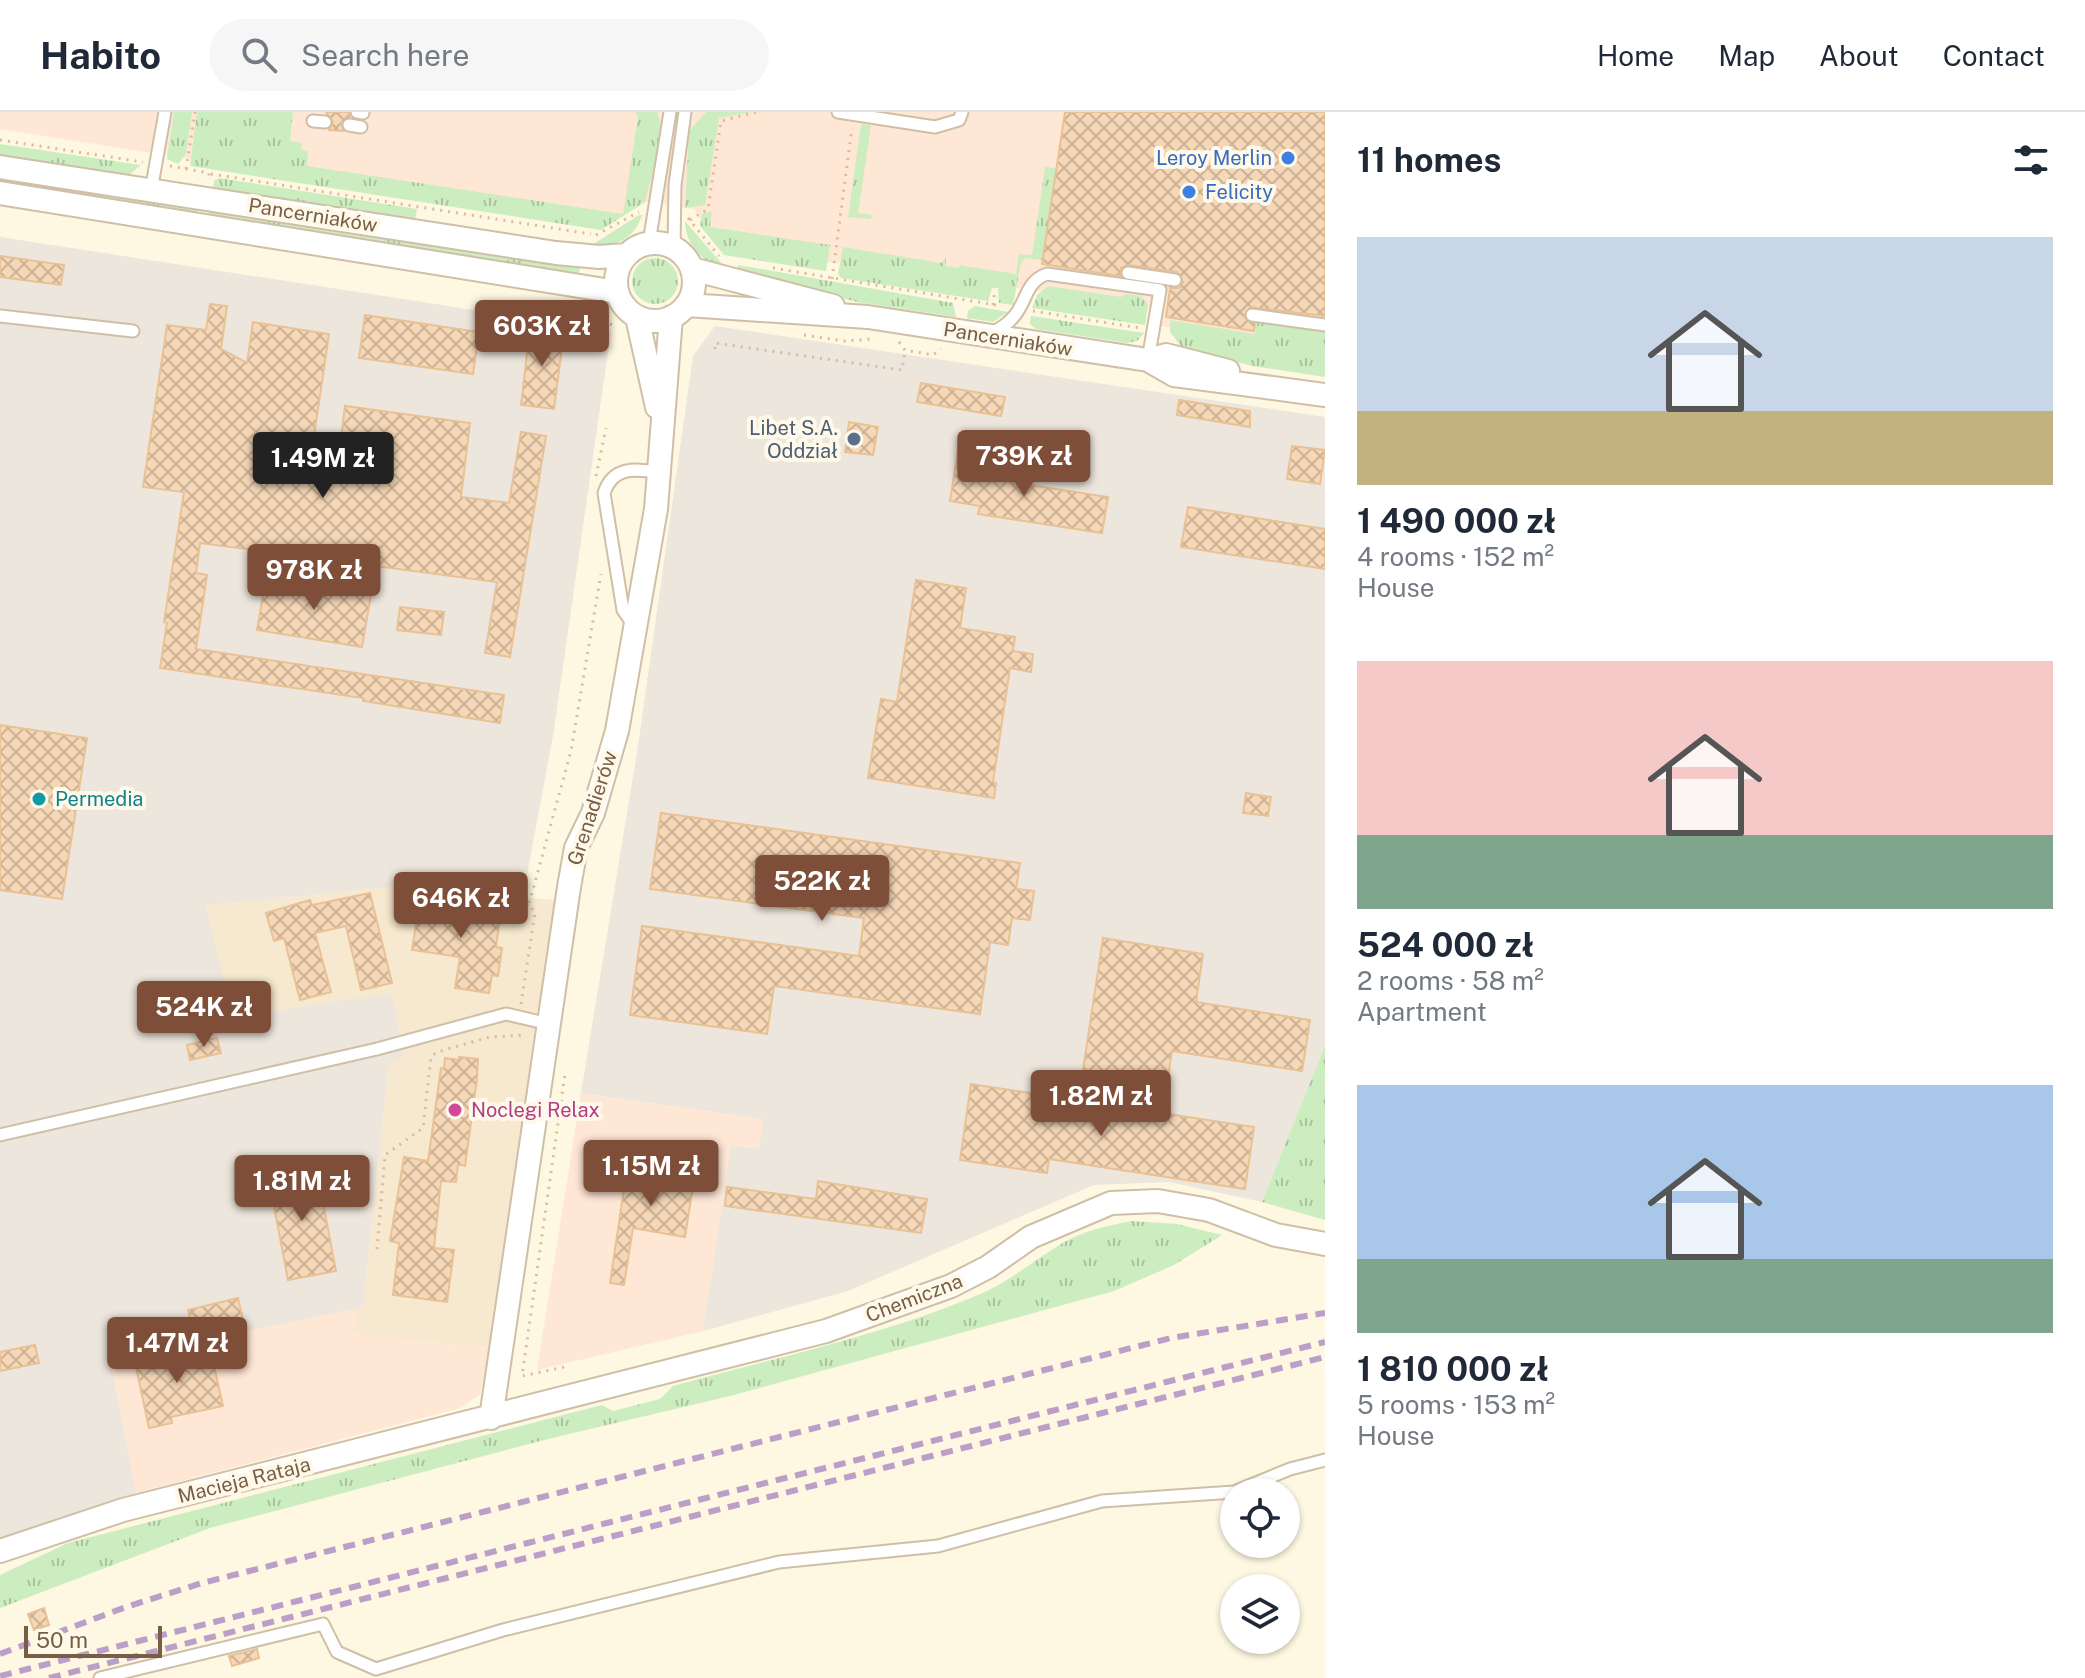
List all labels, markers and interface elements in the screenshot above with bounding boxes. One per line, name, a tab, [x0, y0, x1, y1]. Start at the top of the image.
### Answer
search box	[209, 19, 769, 91]
text: Habito	[40, 33, 161, 78]
icon: search	[237, 33, 281, 77]
text: Search here	[301, 37, 470, 73]
text: Home	[1597, 39, 1674, 72]
text: Map	[1718, 39, 1775, 72]
text: About	[1819, 39, 1899, 72]
text: Contact	[1943, 39, 2045, 72]
icon: filters	[2009, 138, 2053, 182]
text: 11 homes	[1357, 140, 1501, 180]
place label: Leroy Merlin	[1156, 146, 1272, 170]
marker: Leroy Merlin	[1279, 149, 1297, 167]
place label: Felicity	[1205, 180, 1273, 204]
marker: Felicity	[1180, 183, 1198, 201]
street label: Pancerniaków	[247, 193, 380, 237]
icon: home	[1633, 289, 1777, 433]
pin: 603K zł	[468, 300, 616, 368]
text: 603K zł	[493, 310, 591, 341]
street label: Pancerniaków	[942, 317, 1075, 361]
place label: Libet S.A. Oddział	[749, 416, 838, 463]
marker: Libet S.A. Oddział	[845, 430, 863, 448]
pin: 739K zł	[950, 430, 1098, 498]
pin: 1.49M zł	[240, 432, 406, 500]
text: 739K zł	[975, 440, 1073, 471]
text: 1.49M zł	[271, 442, 375, 473]
text: 1 490 000 zł	[1357, 501, 1556, 541]
text: 4 rooms · 152 m²	[1357, 541, 1554, 572]
pin: 978K zł	[240, 544, 388, 612]
text: 978K zł	[265, 554, 363, 585]
text: House	[1357, 572, 1434, 603]
icon: home	[1633, 713, 1777, 857]
street label: Grenadierów	[562, 747, 622, 868]
place label: Permedia	[55, 787, 143, 811]
marker: Permedia	[30, 790, 48, 808]
pin: 522K zł	[748, 855, 896, 923]
text: 522K zł	[773, 865, 871, 896]
pin: 646K zł	[387, 872, 535, 940]
text: 646K zł	[412, 882, 510, 913]
text: 524 000 zł	[1357, 925, 1534, 965]
text: 2 rooms · 58 m²	[1357, 965, 1544, 996]
pin: 524K zł	[130, 981, 278, 1049]
text: 524K zł	[155, 991, 253, 1022]
text: Apartment	[1357, 996, 1487, 1027]
pin: 1.82M zł	[1018, 1070, 1184, 1138]
text: 1.82M zł	[1049, 1080, 1153, 1111]
place label: Noclegi Relax	[471, 1098, 600, 1122]
marker: Noclegi Relax	[446, 1101, 464, 1119]
icon: home	[1633, 1137, 1777, 1281]
pin: 1.15M zł	[568, 1140, 734, 1208]
text: 1.15M zł	[601, 1150, 701, 1181]
pin: 1.81M zł	[219, 1155, 385, 1223]
text: 1.81M zł	[253, 1165, 351, 1196]
street label: Chemiczna	[862, 1269, 966, 1327]
pin: 1.47M zł	[94, 1317, 260, 1385]
text: 1.47M zł	[125, 1327, 229, 1358]
text: 1 810 000 zł	[1357, 1349, 1549, 1389]
text: 5 rooms · 153 m²	[1357, 1389, 1555, 1420]
text: House	[1357, 1420, 1434, 1451]
street label: Macieja Rataja	[175, 1452, 313, 1508]
map controls	[1220, 1478, 1300, 1654]
button: locate	[1220, 1478, 1300, 1558]
button: layers	[1220, 1574, 1300, 1654]
scale bar	[24, 1622, 162, 1658]
text: 50 m	[36, 1627, 88, 1653]

